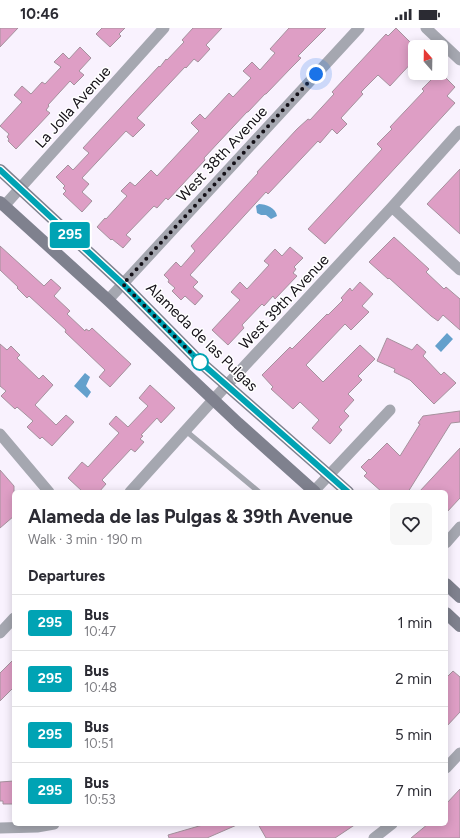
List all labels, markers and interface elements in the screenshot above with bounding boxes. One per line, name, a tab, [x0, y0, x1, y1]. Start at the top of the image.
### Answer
text: 10:46	[20, 5, 59, 23]
north arrow	[408, 40, 448, 80]
map controls	[408, 40, 448, 80]
street label: La Jolla Avenue	[31, 62, 115, 152]
your location	[306, 64, 326, 84]
street label: West 38th Avenue	[173, 102, 271, 206]
line badge: 295	[47, 222, 93, 248]
text: 295	[58, 226, 82, 243]
street label: West 39th Avenue	[235, 251, 333, 353]
street label: Alameda de las Pulgas	[142, 279, 262, 395]
unlabelled marker	[191, 353, 209, 371]
button: heart	[390, 503, 432, 545]
text: Alameda de las Pulgas & 39th Avenue	[28, 505, 353, 528]
text: Walk · 3 min · 190 m	[28, 532, 142, 547]
text: Departures	[28, 567, 105, 585]
text: Bus	[84, 606, 109, 624]
text: 295	[38, 614, 62, 631]
text: 1 min	[397, 614, 432, 632]
text: 10:47	[84, 624, 116, 639]
text: Bus	[84, 662, 109, 680]
text: 295	[38, 670, 62, 687]
text: 2 min	[395, 670, 432, 688]
text: 10:48	[84, 680, 117, 695]
text: Bus	[84, 718, 109, 736]
text: 295	[38, 726, 62, 743]
text: 5 min	[395, 726, 432, 744]
text: 10:51	[84, 736, 114, 751]
text: Bus	[84, 774, 109, 792]
text: 295	[38, 782, 62, 799]
text: 7 min	[396, 782, 432, 800]
text: 10:53	[84, 792, 116, 807]

